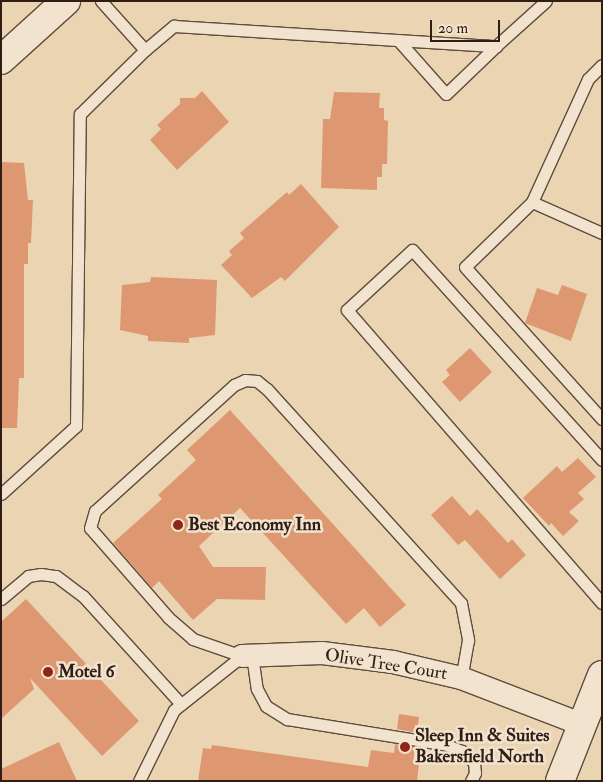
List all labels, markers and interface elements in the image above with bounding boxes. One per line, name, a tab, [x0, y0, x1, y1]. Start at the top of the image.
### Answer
scale bar	[433, 10, 503, 42]
text: 20 m	[438, 19, 468, 38]
place label: Best Economy Inn	[188, 514, 321, 536]
marker: Best Economy Inn	[172, 519, 184, 531]
street label: Olive Tree Court	[323, 645, 449, 685]
place label: Motel 6	[58, 661, 115, 683]
marker: Motel 6	[42, 666, 54, 678]
place label: Sleep Inn & Suites Bakersfield North	[415, 726, 549, 769]
marker: Sleep Inn & Suites Bakersfield North	[399, 741, 411, 753]

